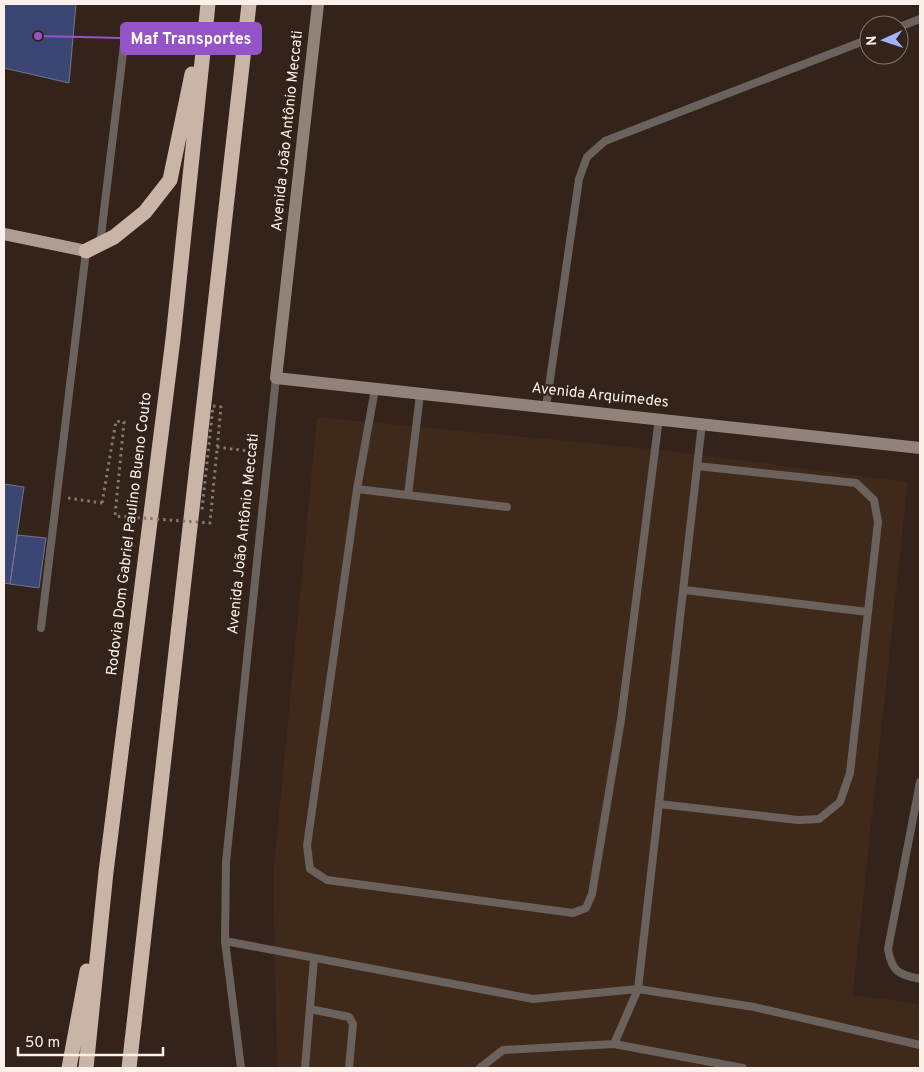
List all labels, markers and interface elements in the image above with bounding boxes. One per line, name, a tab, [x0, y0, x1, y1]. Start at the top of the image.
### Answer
north arrow	[859, 15, 909, 65]
callout: Maf Transportes	[121, 23, 261, 54]
text: Maf Transportes	[131, 30, 252, 50]
street label: Avenida João Antônio Meccati	[268, 30, 308, 232]
text: N	[864, 35, 881, 46]
street label: Avenida Arquimedes	[531, 379, 669, 413]
street label: Rodovia Dom Gabriel Paulino Bueno Couto	[103, 391, 157, 677]
street label: Avenida João Antônio Meccati	[224, 433, 264, 635]
scale bar	[18, 1024, 162, 1056]
text: 50 m	[25, 1034, 60, 1053]

